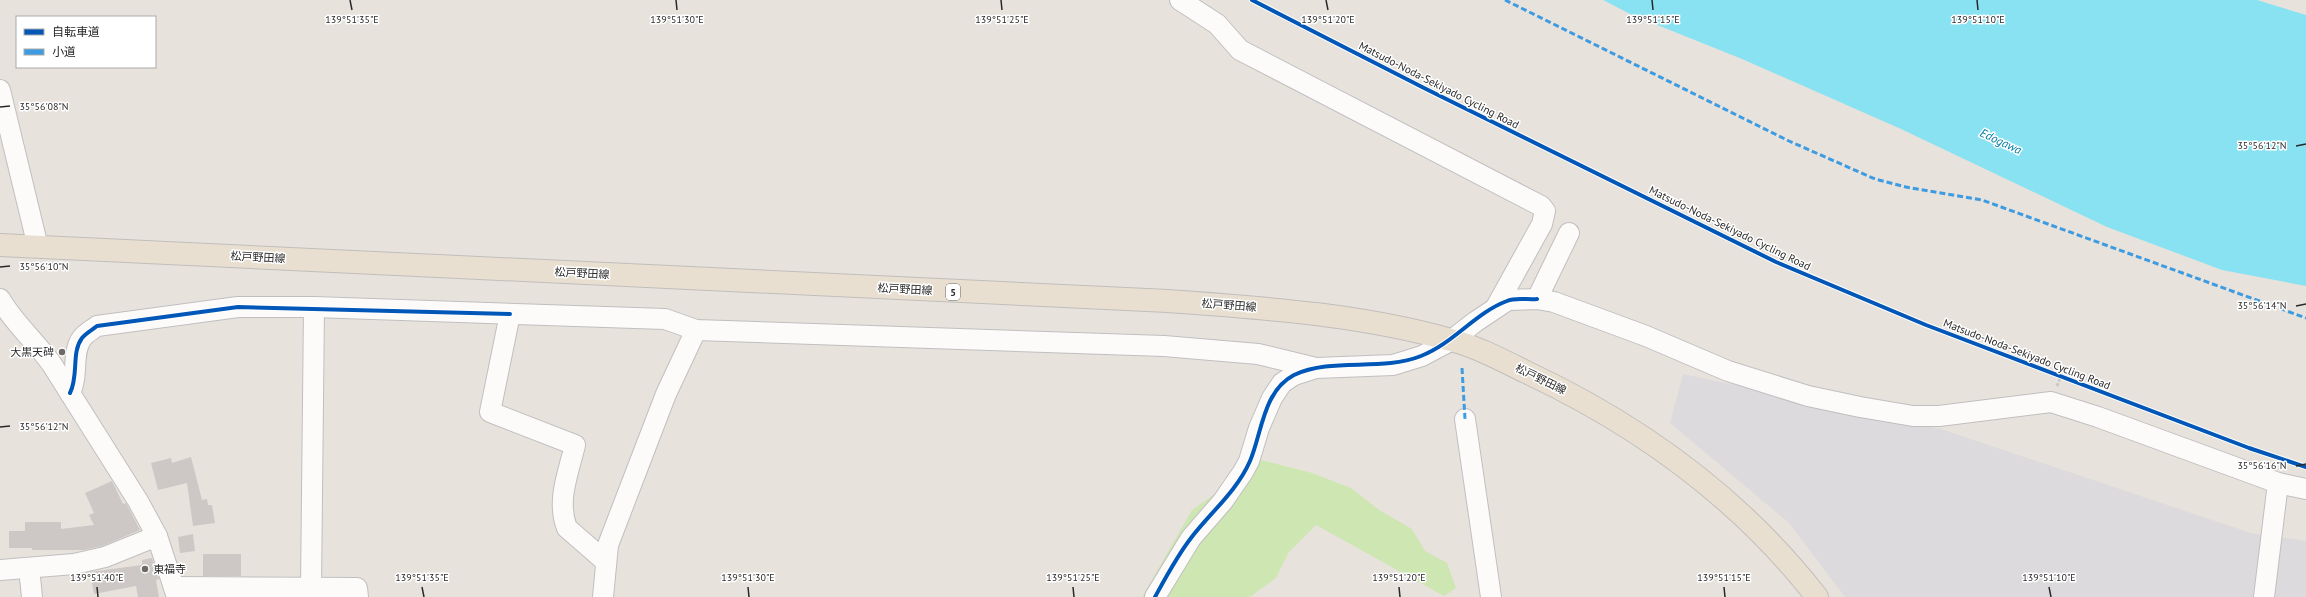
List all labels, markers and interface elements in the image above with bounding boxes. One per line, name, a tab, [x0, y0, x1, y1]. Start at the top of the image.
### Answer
text: 139°51'35"E	[325, 13, 379, 26]
text: 139°51'30"E	[650, 13, 704, 26]
text: 139°51'25"E	[975, 13, 1029, 26]
text: 139°51'20"E	[1301, 13, 1355, 26]
text: 139°51'15"E	[1626, 13, 1680, 26]
text: 139°51'10"E	[1951, 13, 2005, 26]
legend	[16, 16, 156, 68]
text: 自転車道	[52, 24, 100, 39]
street label: Matsudo-Noda-Sekiyado Cycling Road	[1357, 38, 1522, 132]
text: 小道	[52, 44, 76, 59]
text: 35°56'08"N	[19, 100, 69, 113]
water label: Edogawa	[1978, 125, 2024, 157]
text: 35°56'12"N	[2237, 139, 2287, 152]
street label: Matsudo-Noda-Sekiyado Cycling Road	[1647, 183, 1813, 273]
street label: 松戸野田線	[230, 249, 286, 265]
text: 35°56'10"N	[19, 260, 69, 273]
street label: 松戸野田線	[554, 265, 610, 281]
street label: 松戸野田線	[877, 281, 933, 297]
road number: 5	[946, 284, 960, 300]
street label: 松戸野田線	[1201, 296, 1257, 314]
text: 35°56'14"N	[2237, 299, 2287, 312]
street label: Matsudo-Noda-Sekiyado Cycling Road	[1941, 316, 2113, 392]
place label: 大黒天碑	[10, 345, 54, 359]
marker: 大黒天碑	[57, 347, 67, 357]
street label: 松戸野田線	[1513, 361, 1569, 397]
text: 35°56'12"N	[19, 420, 69, 433]
text: 35°56'16"N	[2237, 459, 2287, 472]
place label: 東福寺	[153, 562, 186, 576]
marker: 東福寺	[140, 564, 150, 574]
text: 139°51'40"E	[70, 571, 124, 584]
text: 139°51'35"E	[395, 571, 449, 584]
text: 139°51'30"E	[721, 571, 775, 584]
text: 139°51'25"E	[1046, 571, 1100, 584]
text: 139°51'20"E	[1372, 571, 1426, 584]
text: 139°51'15"E	[1697, 571, 1751, 584]
text: 139°51'10"E	[2022, 571, 2076, 584]

